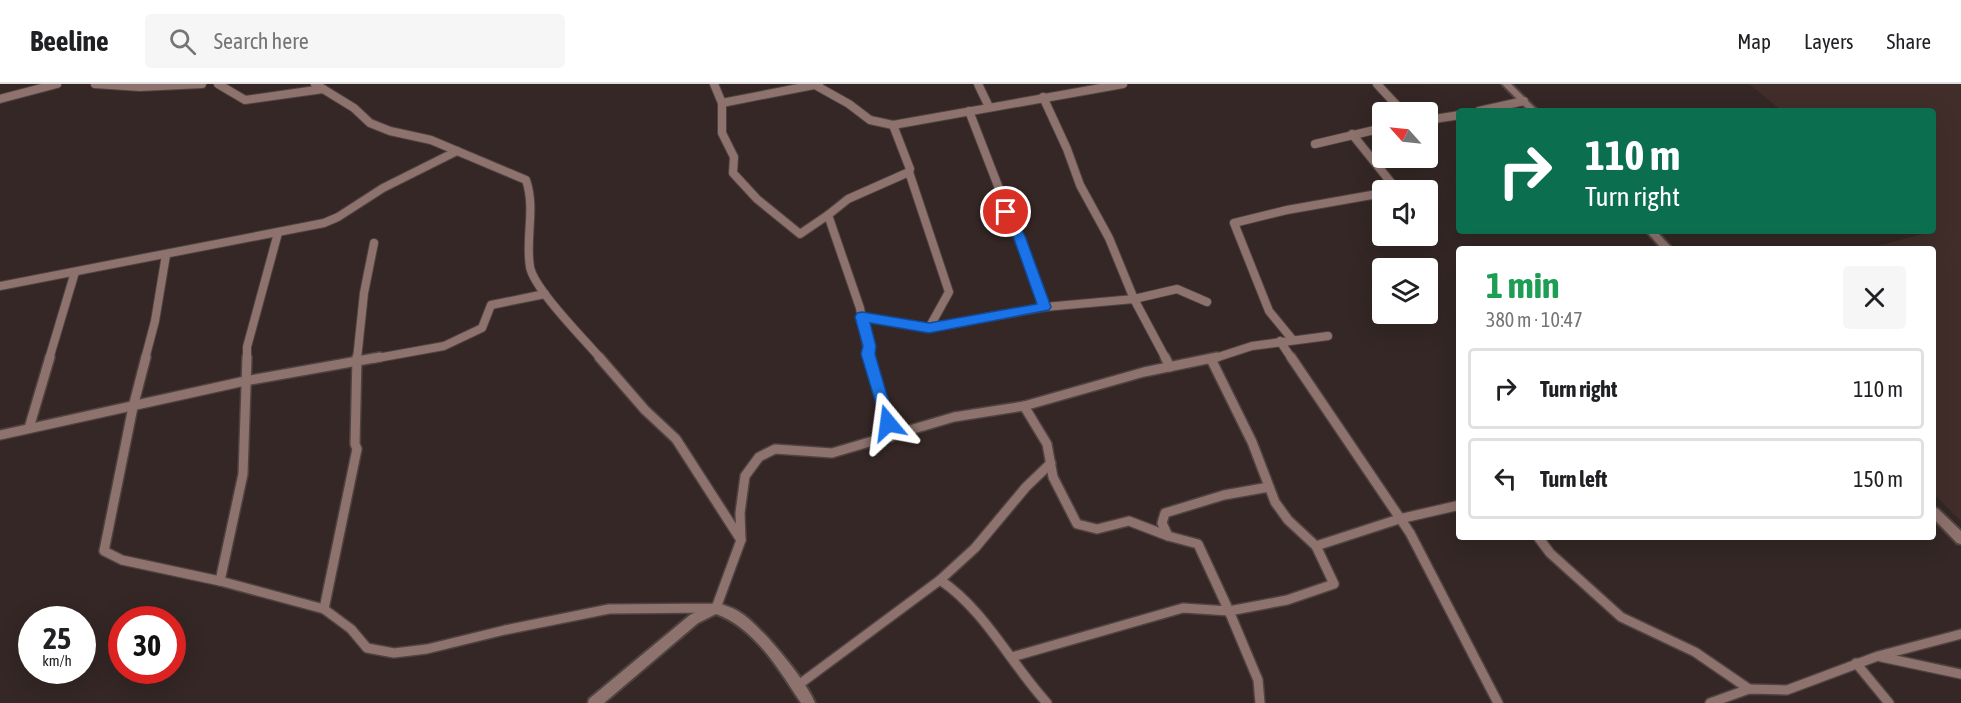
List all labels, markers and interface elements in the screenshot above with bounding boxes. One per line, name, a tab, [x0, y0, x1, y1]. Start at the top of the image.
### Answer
search box	[145, 14, 565, 68]
text: Beeline	[30, 25, 109, 57]
icon: search	[166, 25, 199, 58]
text: Search here	[214, 28, 309, 54]
text: Map	[1737, 29, 1771, 53]
text: Layers	[1804, 29, 1854, 53]
text: Share	[1887, 29, 1931, 53]
north arrow	[1372, 102, 1438, 168]
map controls	[1372, 102, 1438, 324]
text: 110 m	[1585, 131, 1680, 179]
icon: right	[1486, 132, 1564, 210]
button: sound	[1372, 180, 1438, 246]
text: Turn right	[1585, 181, 1680, 212]
pin	[980, 186, 1031, 237]
icon: arrive	[989, 195, 1022, 228]
button: layers	[1372, 258, 1438, 324]
text: 1 min	[1486, 264, 1560, 306]
button: close	[1843, 266, 1906, 329]
text: 380 m · 10:47	[1486, 308, 1583, 331]
icon: right	[1489, 372, 1522, 405]
text: Turn right	[1540, 376, 1617, 402]
text: 110 m	[1853, 376, 1903, 402]
position arrow	[856, 391, 920, 455]
icon: left	[1489, 462, 1522, 495]
text: Turn left	[1540, 466, 1607, 492]
text: 150 m	[1853, 466, 1903, 492]
speed limit sign: 30	[108, 606, 186, 684]
text: 25	[43, 621, 71, 655]
text: km/h	[42, 652, 72, 669]

